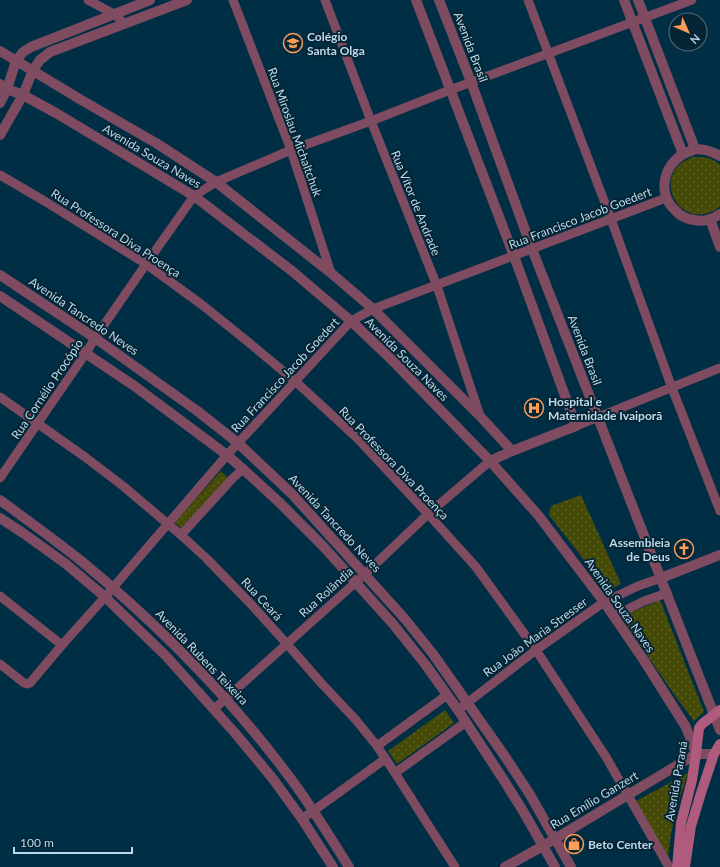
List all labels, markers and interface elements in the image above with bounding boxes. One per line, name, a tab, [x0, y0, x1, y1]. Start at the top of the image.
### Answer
street label: Avenida Brasil	[451, 10, 491, 84]
north arrow	[668, 12, 708, 52]
place label: Colégio Santa Olga	[307, 29, 365, 58]
school or university icon: Colégio Santa Olga	[282, 32, 304, 54]
text: N	[688, 32, 703, 47]
street label: Rua Miroslau Michaltchuk	[265, 65, 326, 199]
street label: Avenida Souza Naves	[100, 121, 204, 191]
street label: Rua Vítor de Andrade	[388, 148, 444, 258]
street label: Rua Francisco Jacob Goedert	[506, 184, 654, 252]
street label: Rua Professora Diva Proença	[48, 185, 184, 281]
street label: Avenida Tancredo Neves	[26, 274, 142, 358]
street label: Avenida Brasil	[565, 313, 605, 387]
street label: Rua Francisco Jacob Goedert	[228, 314, 343, 436]
street label: Avenida Souza Naves	[362, 314, 452, 404]
street label: Rua Cornélio Procópio	[8, 336, 86, 442]
place label: Hospital e Maternidade Ivaiporã	[548, 394, 662, 423]
hospital icon: Hospital e Maternidade Ivaiporã	[523, 397, 545, 419]
street label: Rua Professora Diva Proença	[336, 403, 452, 523]
street label: Avenida Tancredo Neves	[286, 471, 384, 575]
place label: Assembleia de Deus	[608, 535, 670, 564]
church icon: Assembleia de Deus	[673, 538, 695, 560]
street label: Avenida Souza Naves	[582, 555, 658, 655]
street label: Rua Rolândia	[296, 564, 356, 620]
street label: Rua Ceará	[238, 574, 286, 624]
street label: Rua João Maria Stresser	[480, 594, 591, 680]
street label: Avenida Rubens Teixeira	[153, 606, 252, 708]
street label: Avenida Paraná	[662, 740, 690, 822]
street label: Rua Emílio Ganzert	[547, 767, 641, 832]
scale bar	[14, 829, 132, 855]
shop icon: Beto Center	[563, 833, 585, 855]
text: 100 m	[20, 835, 54, 850]
place label: Beto Center	[588, 837, 653, 852]

